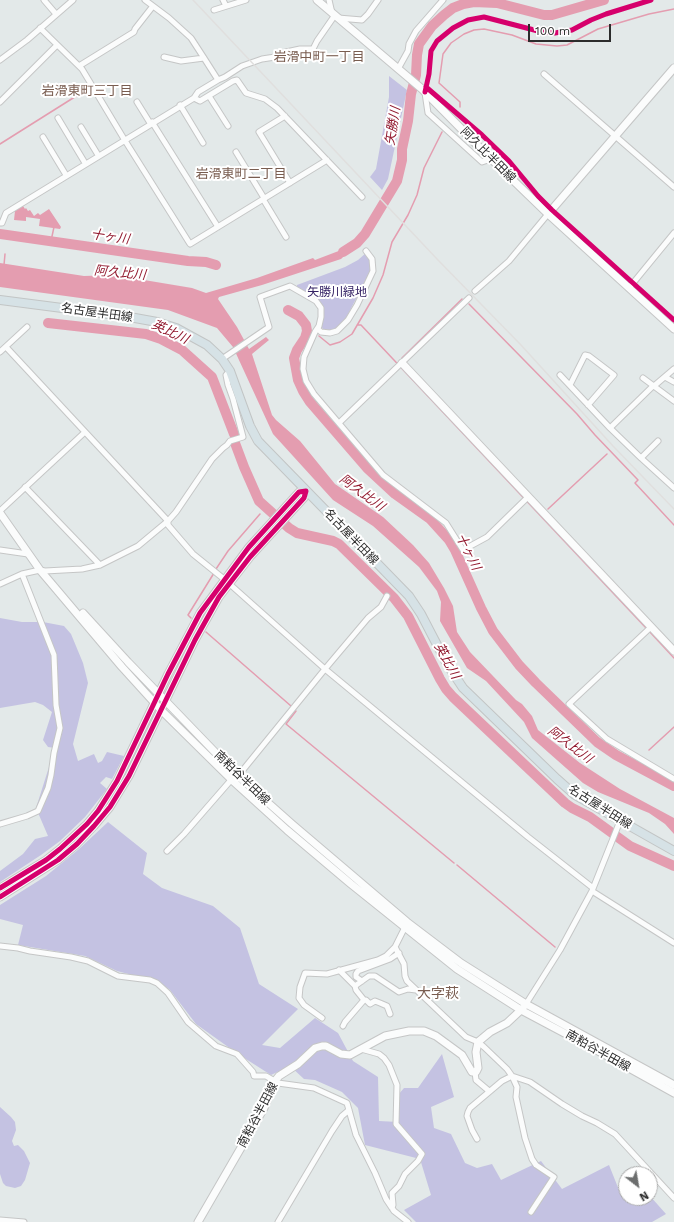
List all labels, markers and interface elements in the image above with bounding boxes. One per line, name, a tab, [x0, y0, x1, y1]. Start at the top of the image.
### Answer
scale bar	[530, 16, 613, 42]
text: 100 m	[535, 24, 570, 38]
district label: 岩滑中町一丁目	[274, 49, 364, 65]
district label: 岩滑東町三丁目	[42, 83, 132, 99]
water label: 矢勝川	[382, 106, 404, 146]
street label: 阿久比半田線	[457, 124, 519, 186]
district label: 岩滑東町二丁目	[196, 166, 286, 182]
water label: 十ヶ川	[90, 227, 130, 247]
water label: 阿久比川	[93, 263, 147, 283]
park label: 矢勝川緑地	[307, 285, 367, 299]
street label: 名古屋半田線	[60, 301, 134, 325]
water label: 英比川	[149, 317, 191, 347]
water label: 阿久比川	[336, 471, 388, 515]
street label: 名古屋半田線	[321, 506, 381, 568]
water label: 十ヶ川	[452, 531, 484, 573]
water label: 英比川	[431, 640, 463, 682]
water label: 阿久比川	[545, 723, 595, 767]
street label: 南粕谷半田線	[211, 748, 273, 808]
street label: 名古屋半田線	[566, 782, 634, 832]
district label: 大字萩	[417, 986, 459, 1002]
street label: 南粕谷半田線	[563, 1027, 633, 1075]
street label: 南粕谷半田線	[235, 1080, 281, 1150]
north arrow	[618, 1166, 658, 1206]
text: N	[637, 1188, 651, 1204]

